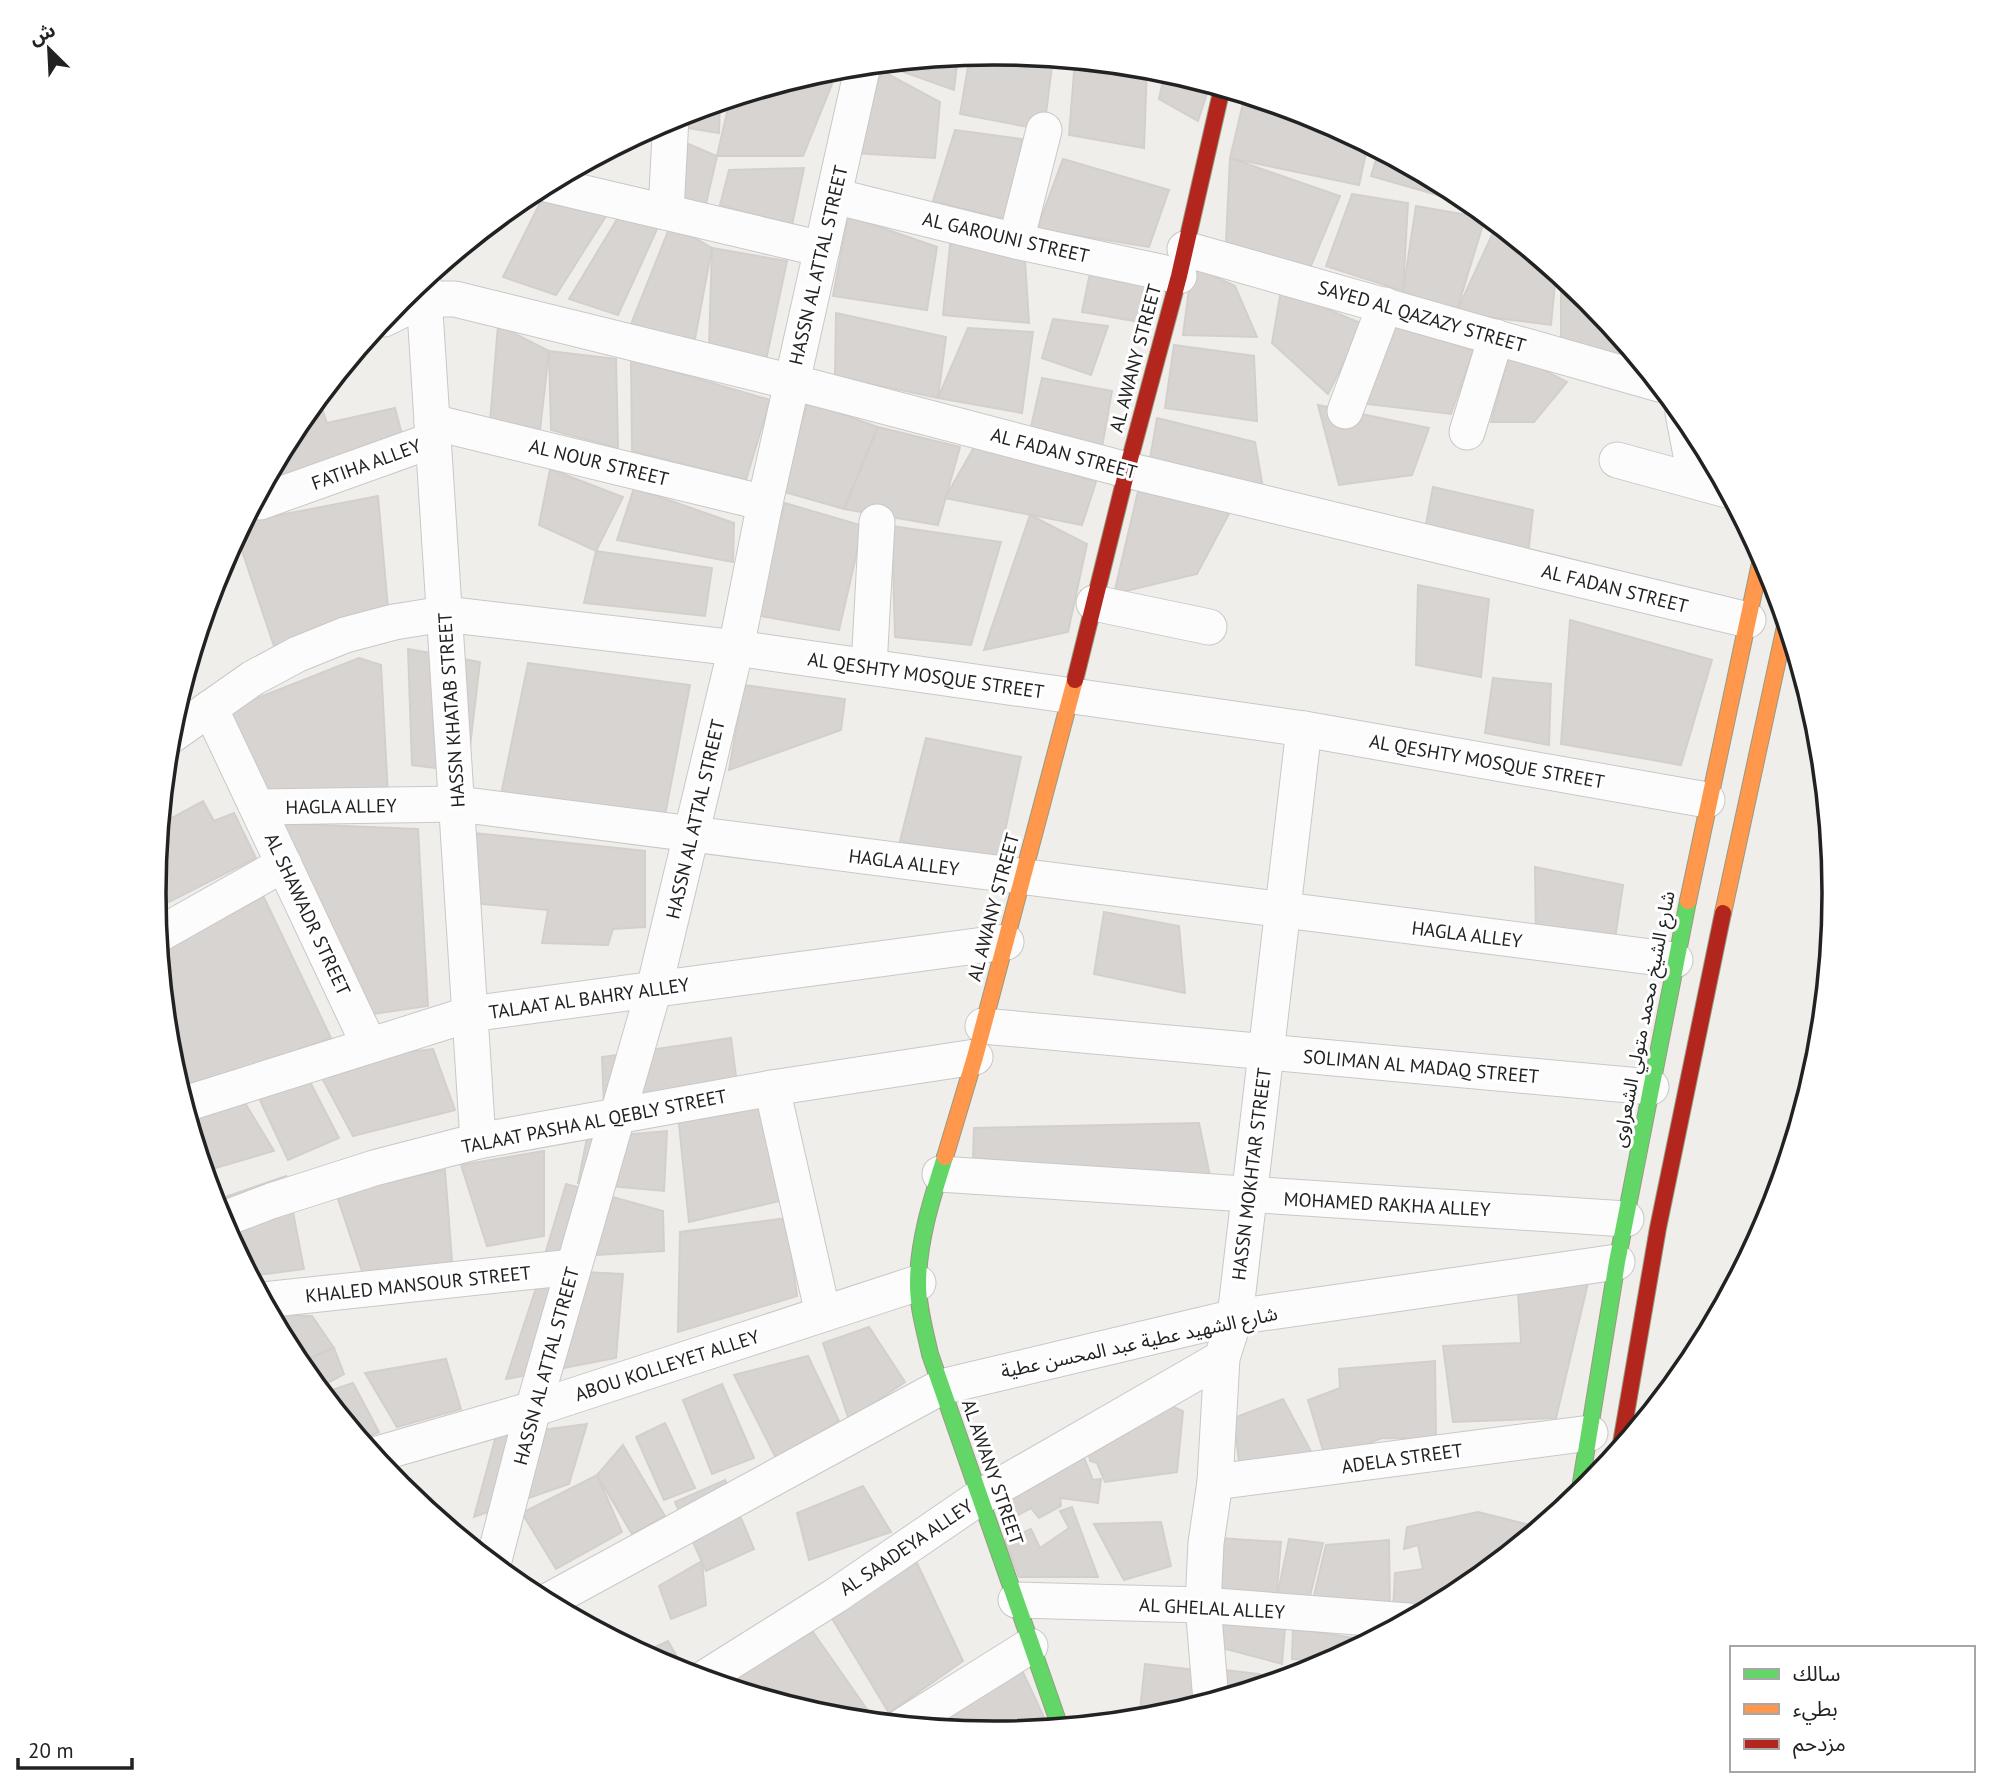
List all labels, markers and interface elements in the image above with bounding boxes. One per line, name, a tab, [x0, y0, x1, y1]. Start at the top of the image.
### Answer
north arrow	[14, 14, 84, 84]
text: ش	[25, 17, 59, 50]
street label: HASSN AL ATTAL STREET	[783, 162, 853, 367]
street label: AL GAROUNI STREET	[920, 206, 1092, 268]
street label: SAYED AL QAZAZY STREET	[1315, 275, 1529, 357]
street label: AL AWANY STREET	[1104, 281, 1166, 435]
street label: AL FADAN STREET	[988, 422, 1140, 484]
street label: FATIHA ALLEY	[308, 433, 424, 495]
street label: AL NOUR STREET	[527, 433, 672, 491]
street label: AL FADAN STREET	[1539, 558, 1691, 618]
street label: HASSN KHATAB STREET	[432, 611, 470, 808]
street label: AL QESHTY MOSQUE STREET	[806, 647, 1046, 704]
street label: HASSN AL ATTAL STREET	[660, 716, 730, 921]
street label: AL QESHTY MOSQUE STREET	[1368, 728, 1607, 794]
street label: HAGLA ALLEY	[285, 793, 397, 819]
street label: AL SHAWADR STREET	[260, 829, 356, 1000]
street label: AL AWANY STREET	[962, 830, 1024, 984]
street label: HAGLA ALLEY	[847, 843, 961, 881]
street label: شارع الشيخ محمد متولي الشعراوى	[1606, 889, 1683, 1150]
street label: HAGLA ALLEY	[1410, 915, 1524, 953]
street label: TALAAT AL BAHRY ALLEY	[487, 972, 691, 1024]
street label: SOLIMAN AL MADAQ STREET	[1302, 1044, 1540, 1088]
street label: HASSN MOKHTAR STREET	[1226, 1066, 1276, 1282]
street label: TALAAT PASHA AL QEBLY STREET	[459, 1083, 729, 1159]
street label: MOHAMED RAKHA ALLEY	[1283, 1187, 1492, 1221]
street label: KHALED MANSOUR STREET	[304, 1260, 532, 1308]
street label: HASSN AL ATTAL STREET	[508, 1264, 584, 1468]
street label: شارع الشهيد عطية عبد المحسن عطية	[998, 1301, 1280, 1385]
street label: ABOU KOLLEYET ALLEY	[572, 1324, 763, 1406]
street label: AL AWANY STREET	[957, 1396, 1029, 1548]
street label: ADELA STREET	[1340, 1438, 1464, 1478]
street label: AL SAADEYA ALLEY	[835, 1493, 978, 1601]
street label: AL GHELAL ALLEY	[1139, 1592, 1286, 1624]
legend	[1730, 1646, 1975, 1772]
text: سالك	[1793, 1660, 1840, 1687]
text: بطيء	[1793, 1695, 1838, 1725]
scale bar	[18, 1726, 131, 1770]
text: مزدحم	[1793, 1730, 1846, 1759]
text: 20 m	[28, 1737, 74, 1764]

